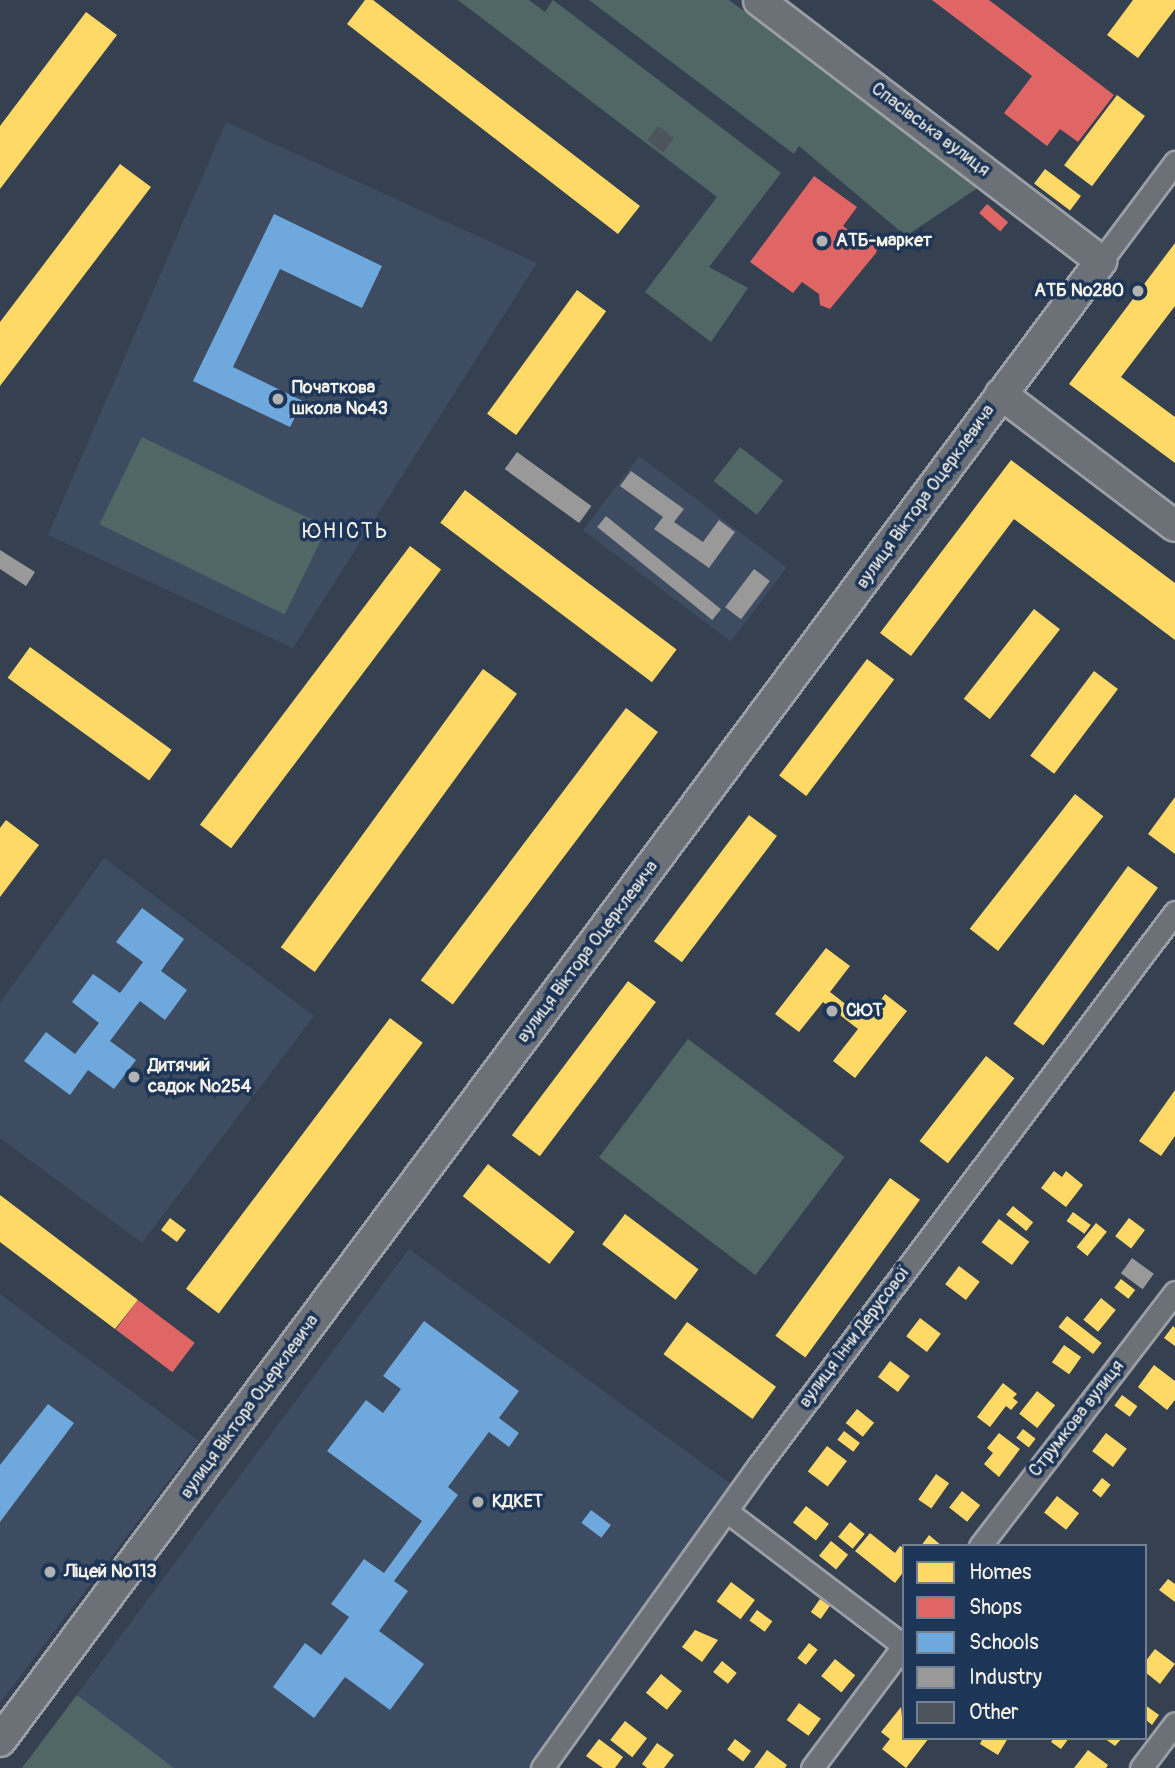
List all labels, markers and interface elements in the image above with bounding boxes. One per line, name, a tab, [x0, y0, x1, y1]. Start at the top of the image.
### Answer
street label: Спасівська вулиця	[867, 78, 993, 182]
place label: АТБ-маркет	[836, 230, 932, 252]
marker: АТБ-маркет	[814, 233, 830, 249]
place label: АТБ №280	[1034, 280, 1124, 302]
marker: АТБ №280	[1130, 283, 1146, 299]
place label: Початкова школа №43	[292, 378, 388, 420]
marker: Початкова школа №43	[270, 391, 286, 407]
street label: вулиця Віктора Оцерклевича	[852, 401, 1000, 593]
district label: ЮНІСТЬ	[303, 519, 389, 545]
street label: вулиця Віктора Оцерклевича	[513, 857, 663, 1047]
place label: СЮТ	[846, 1000, 883, 1022]
marker: СЮТ	[824, 1003, 840, 1019]
place label: Дитячий садок №254	[148, 1056, 251, 1098]
marker: Дитячий садок №254	[126, 1069, 142, 1085]
street label: вулиця Інни Дерусової	[795, 1262, 915, 1412]
street label: вулиця Віктора Оцерклевича	[176, 1311, 324, 1503]
street label: Струмкова вулиця	[1025, 1356, 1129, 1482]
place label: КДКЕТ	[492, 1491, 543, 1513]
marker: КДКЕТ	[470, 1494, 486, 1510]
legend	[902, 1544, 1147, 1740]
text: Homes	[969, 1559, 1031, 1586]
place label: Ліцей №113	[64, 1561, 157, 1583]
marker: Ліцей №113	[42, 1564, 58, 1580]
text: Shops	[969, 1594, 1022, 1621]
text: Schools	[969, 1629, 1039, 1656]
text: Industry	[969, 1664, 1042, 1691]
text: Other	[969, 1699, 1019, 1726]

